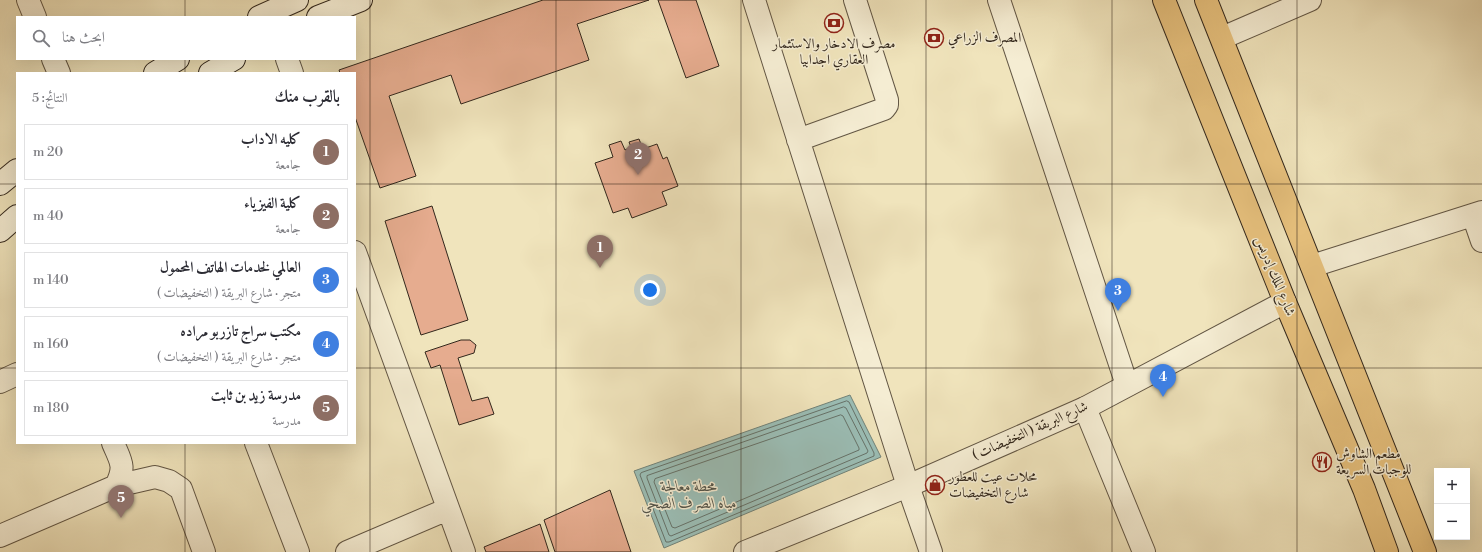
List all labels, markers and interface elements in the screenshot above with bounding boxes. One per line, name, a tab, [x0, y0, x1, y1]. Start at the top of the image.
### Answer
bank icon: مصرف الادخار والاستثمار العقاري اجدابيا	[823, 12, 845, 34]
search box	[16, 16, 356, 60]
icon: search	[30, 27, 52, 49]
bank icon: المصرف الزراعي	[923, 27, 945, 49]
text: ابحث هنا	[62, 28, 105, 47]
place label: المصرف الزراعي	[948, 29, 1021, 49]
place label: مصرف الادخار والاستثمار العقاري اجدابيا	[770, 35, 896, 71]
text: بالقرب منك	[274, 86, 340, 108]
text: النتائج: 5	[32, 90, 68, 106]
text: كليه الاداب	[241, 130, 301, 149]
pin: 2	[625, 142, 651, 175]
text: 20 m	[33, 144, 63, 160]
text: 1	[323, 144, 329, 160]
text: جامعة	[275, 157, 301, 173]
text: كلية الفيزياء	[244, 194, 301, 213]
text: 40 m	[33, 208, 63, 224]
text: 2	[322, 208, 330, 224]
text: جامعة	[275, 221, 301, 237]
street label: شارع الملك إدريس	[1249, 233, 1299, 320]
pin: 1	[587, 235, 613, 268]
text: العالمي لخدمات الهاتف المحمول	[160, 258, 301, 277]
text: 140 m	[33, 272, 69, 288]
text: 3	[322, 272, 330, 288]
pin: 3	[1105, 278, 1131, 311]
your location	[640, 280, 660, 300]
text: متجر · شارع البريقة ( التخفيضات )	[157, 285, 301, 301]
text: مكتب سراج تازربو مراده	[180, 322, 301, 341]
text: 160 m	[33, 336, 69, 352]
text: 4	[322, 336, 330, 352]
text: متجر · شارع البريقة ( التخفيضات )	[157, 349, 301, 365]
pin: 4	[1150, 364, 1176, 397]
text: مدرسة زيد بن ثابت	[211, 386, 301, 405]
street label: شارع البريقة ( التخفيضات )	[969, 397, 1092, 466]
text: 180 m	[33, 400, 69, 416]
text: 5	[322, 400, 330, 416]
text: مدرسة	[272, 413, 301, 429]
place label: مطعم الشاوش للوجبات السريعة	[1336, 445, 1411, 479]
restaurant icon: مطعم الشاوش للوجبات السريعة	[1311, 451, 1333, 473]
place label: محلات عيت للعطور شارع التخفيضات	[947, 468, 1037, 504]
map controls	[1434, 468, 1470, 540]
button: +	[1434, 468, 1470, 504]
shop icon: محلات عيت للعطور شارع التخفيضات	[924, 474, 946, 496]
water label: محطة معالجة مياه الصرف الصحي	[641, 477, 737, 517]
pin: 5	[108, 485, 134, 518]
button: −	[1434, 504, 1470, 540]

